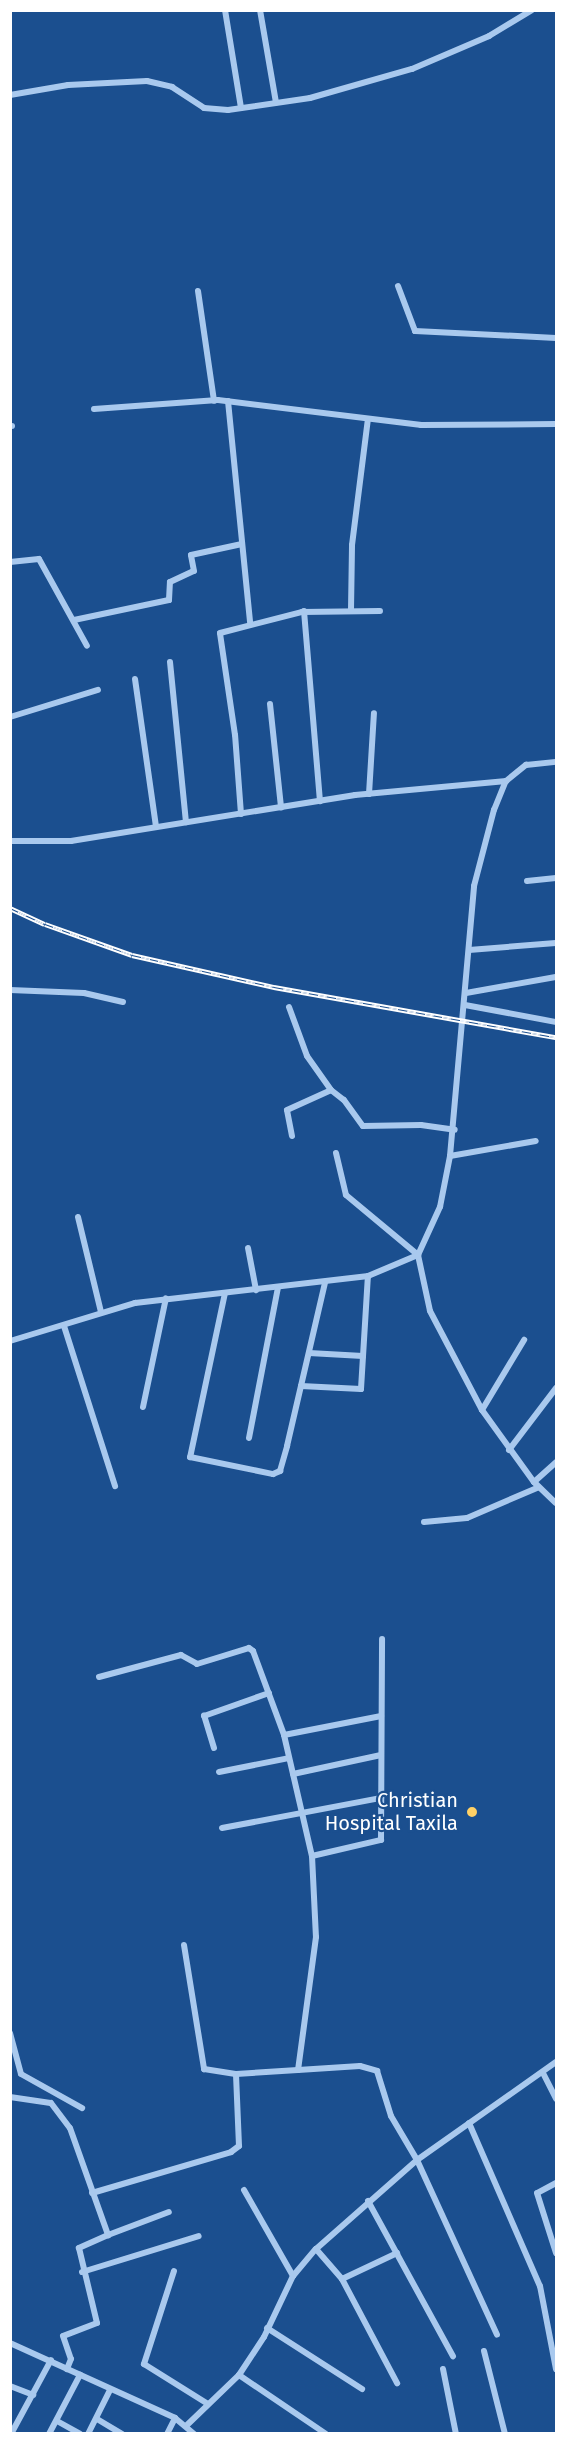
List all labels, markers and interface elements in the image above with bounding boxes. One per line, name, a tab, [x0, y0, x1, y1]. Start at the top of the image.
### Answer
place label: Christian Hospital Taxila	[325, 1788, 458, 1835]
marker: Christian Hospital Taxila	[463, 1803, 481, 1821]

